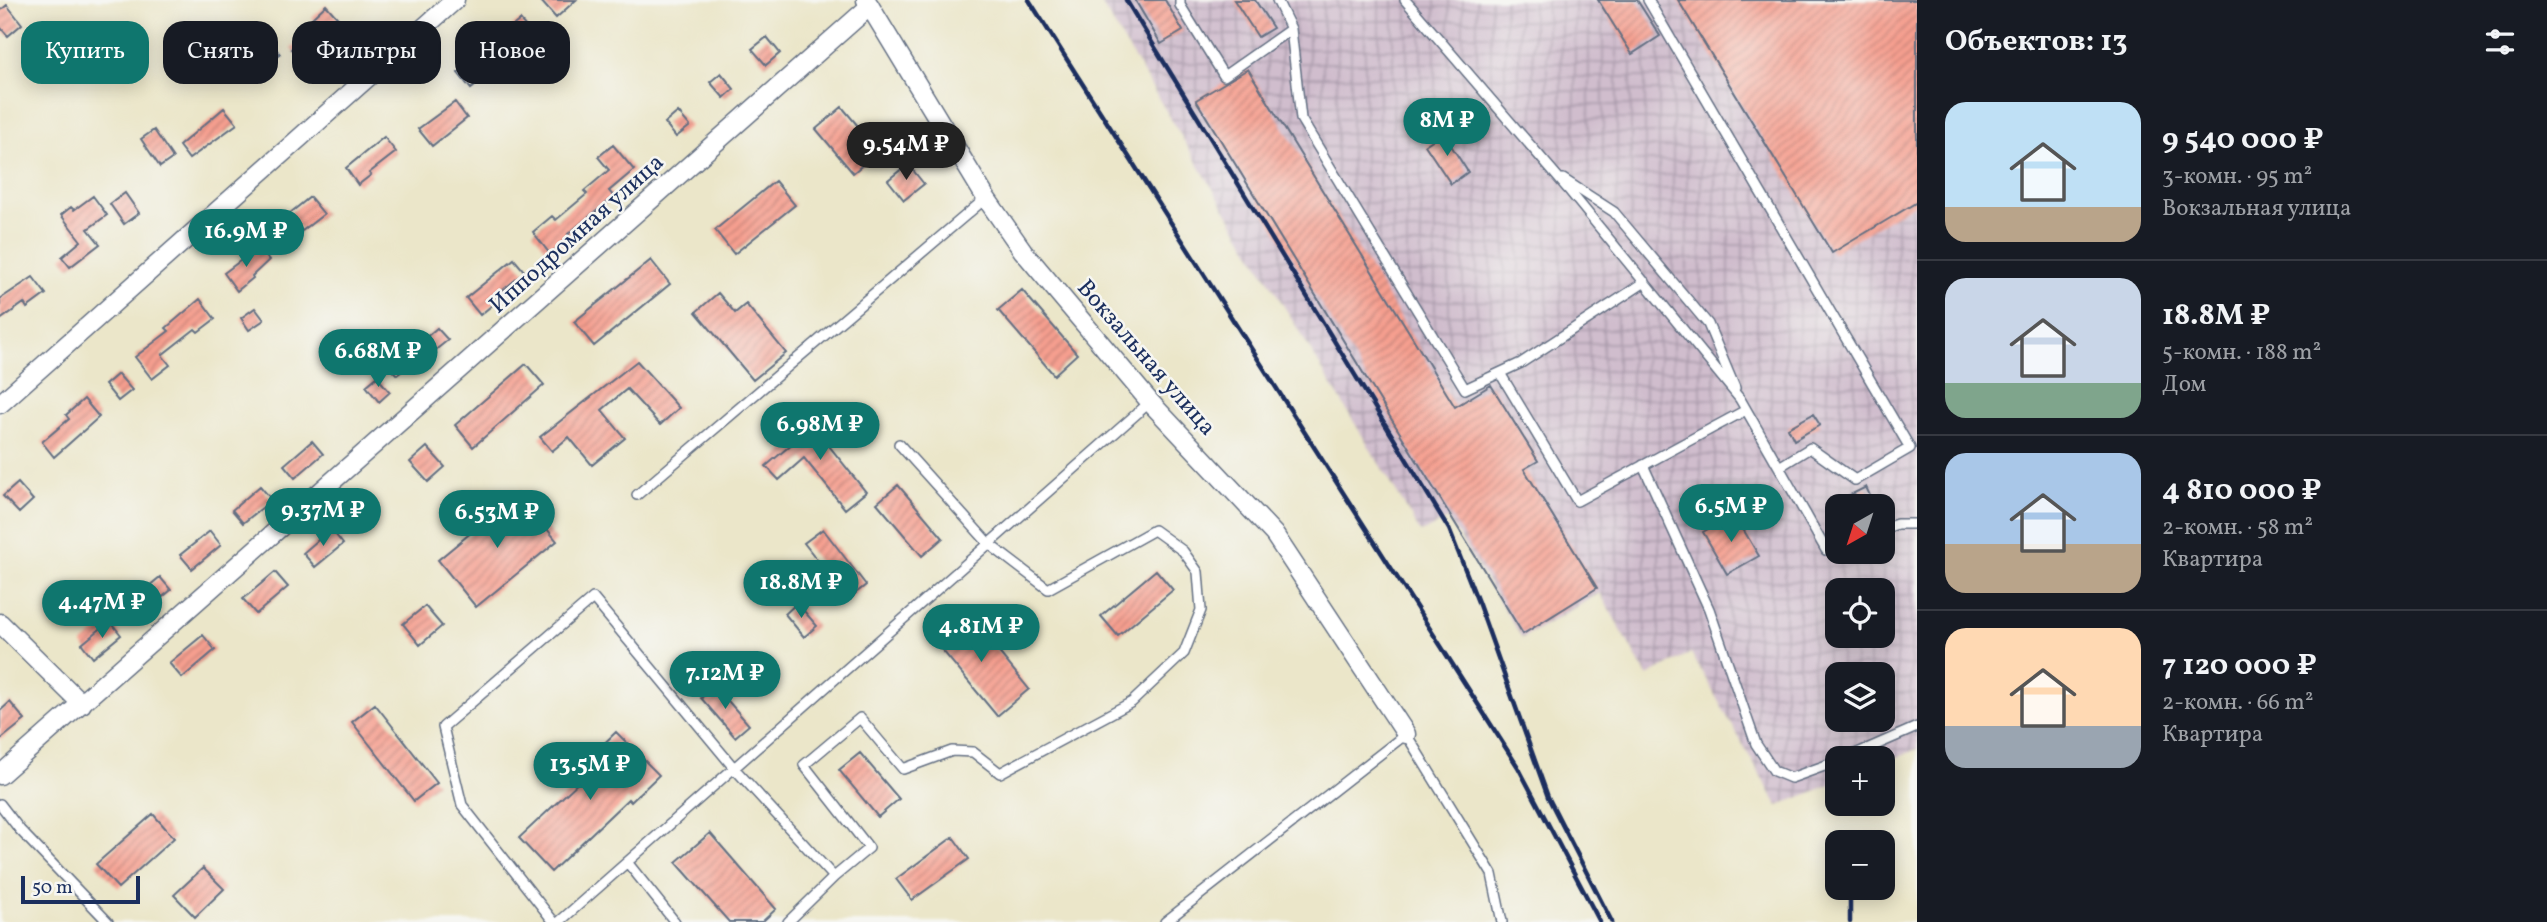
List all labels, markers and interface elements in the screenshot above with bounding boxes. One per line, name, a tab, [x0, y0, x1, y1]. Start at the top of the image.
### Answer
chip: Купить	[21, 21, 149, 84]
chip: Снять	[163, 21, 278, 84]
chip: Фильтры	[292, 21, 441, 84]
chip: Новое	[455, 21, 570, 84]
text: Объектов: 13	[1945, 21, 2128, 63]
icon: filters	[2481, 23, 2519, 61]
pin: 8M ₽	[1406, 99, 1488, 158]
text: 8M ₽	[1419, 105, 1475, 137]
text: 9 540 000 ₽	[2162, 119, 2324, 161]
pin: 9.54M ₽	[841, 122, 971, 182]
text: 9.54M ₽	[863, 129, 949, 161]
icon: home	[2001, 130, 2085, 214]
street label: Ипподромная улица	[482, 147, 672, 322]
text: 3-комн. · 95 m²	[2162, 161, 2312, 193]
text: Вокзальная улица	[2162, 193, 2351, 225]
pin: 16.9M ₽	[181, 210, 311, 269]
text: 16.9M ₽	[204, 216, 288, 248]
street label: Вокзальная улица	[1068, 273, 1223, 444]
text: 18.8M ₽	[2162, 295, 2270, 337]
icon: home	[2001, 306, 2085, 390]
pin: 6.68M ₽	[313, 330, 443, 389]
text: 6.68M ₽	[335, 336, 421, 368]
text: 5-комн. · 188 m²	[2162, 337, 2321, 369]
text: Дом	[2162, 369, 2206, 401]
pin: 6.98M ₽	[755, 402, 885, 462]
text: 6.98M ₽	[777, 409, 864, 441]
text: 4 810 000 ₽	[2162, 470, 2322, 512]
icon: home	[2001, 481, 2085, 565]
pin: 6.5M ₽	[1674, 484, 1788, 544]
pin: 9.37M ₽	[258, 489, 388, 548]
pin: 6.53M ₽	[432, 490, 562, 550]
text: 6.5M ₽	[1695, 491, 1767, 523]
north arrow	[1825, 494, 1895, 564]
map controls	[1825, 494, 1895, 900]
text: 9.37M ₽	[281, 495, 365, 527]
text: 6.53M ₽	[455, 497, 539, 529]
text: 2-комн. · 58 m²	[2162, 512, 2313, 544]
text: Квартира	[2162, 544, 2263, 576]
pin: 18.8M ₽	[736, 560, 866, 620]
text: 18.8M ₽	[759, 567, 843, 599]
button: locate	[1825, 578, 1895, 648]
pin: 4.47M ₽	[37, 580, 167, 640]
text: 4.47M ₽	[58, 587, 146, 619]
pin: 4.81M ₽	[916, 604, 1046, 664]
text: 4.81M ₽	[939, 611, 1023, 643]
text: 7 120 000 ₽	[2162, 645, 2317, 687]
pin: 7.12M ₽	[660, 652, 790, 711]
icon: home	[2001, 656, 2085, 740]
text: 7.12M ₽	[685, 658, 765, 690]
button: layers	[1825, 662, 1895, 732]
text: 2-комн. · 66 m²	[2162, 687, 2313, 719]
text: Квартира	[2162, 719, 2263, 751]
pin: 13.5M ₽	[525, 742, 655, 802]
button: +	[1825, 746, 1895, 816]
text: 13.5M ₽	[550, 749, 630, 781]
button: −	[1825, 830, 1895, 900]
scale bar	[21, 873, 140, 905]
text: 50 m	[32, 875, 73, 901]

